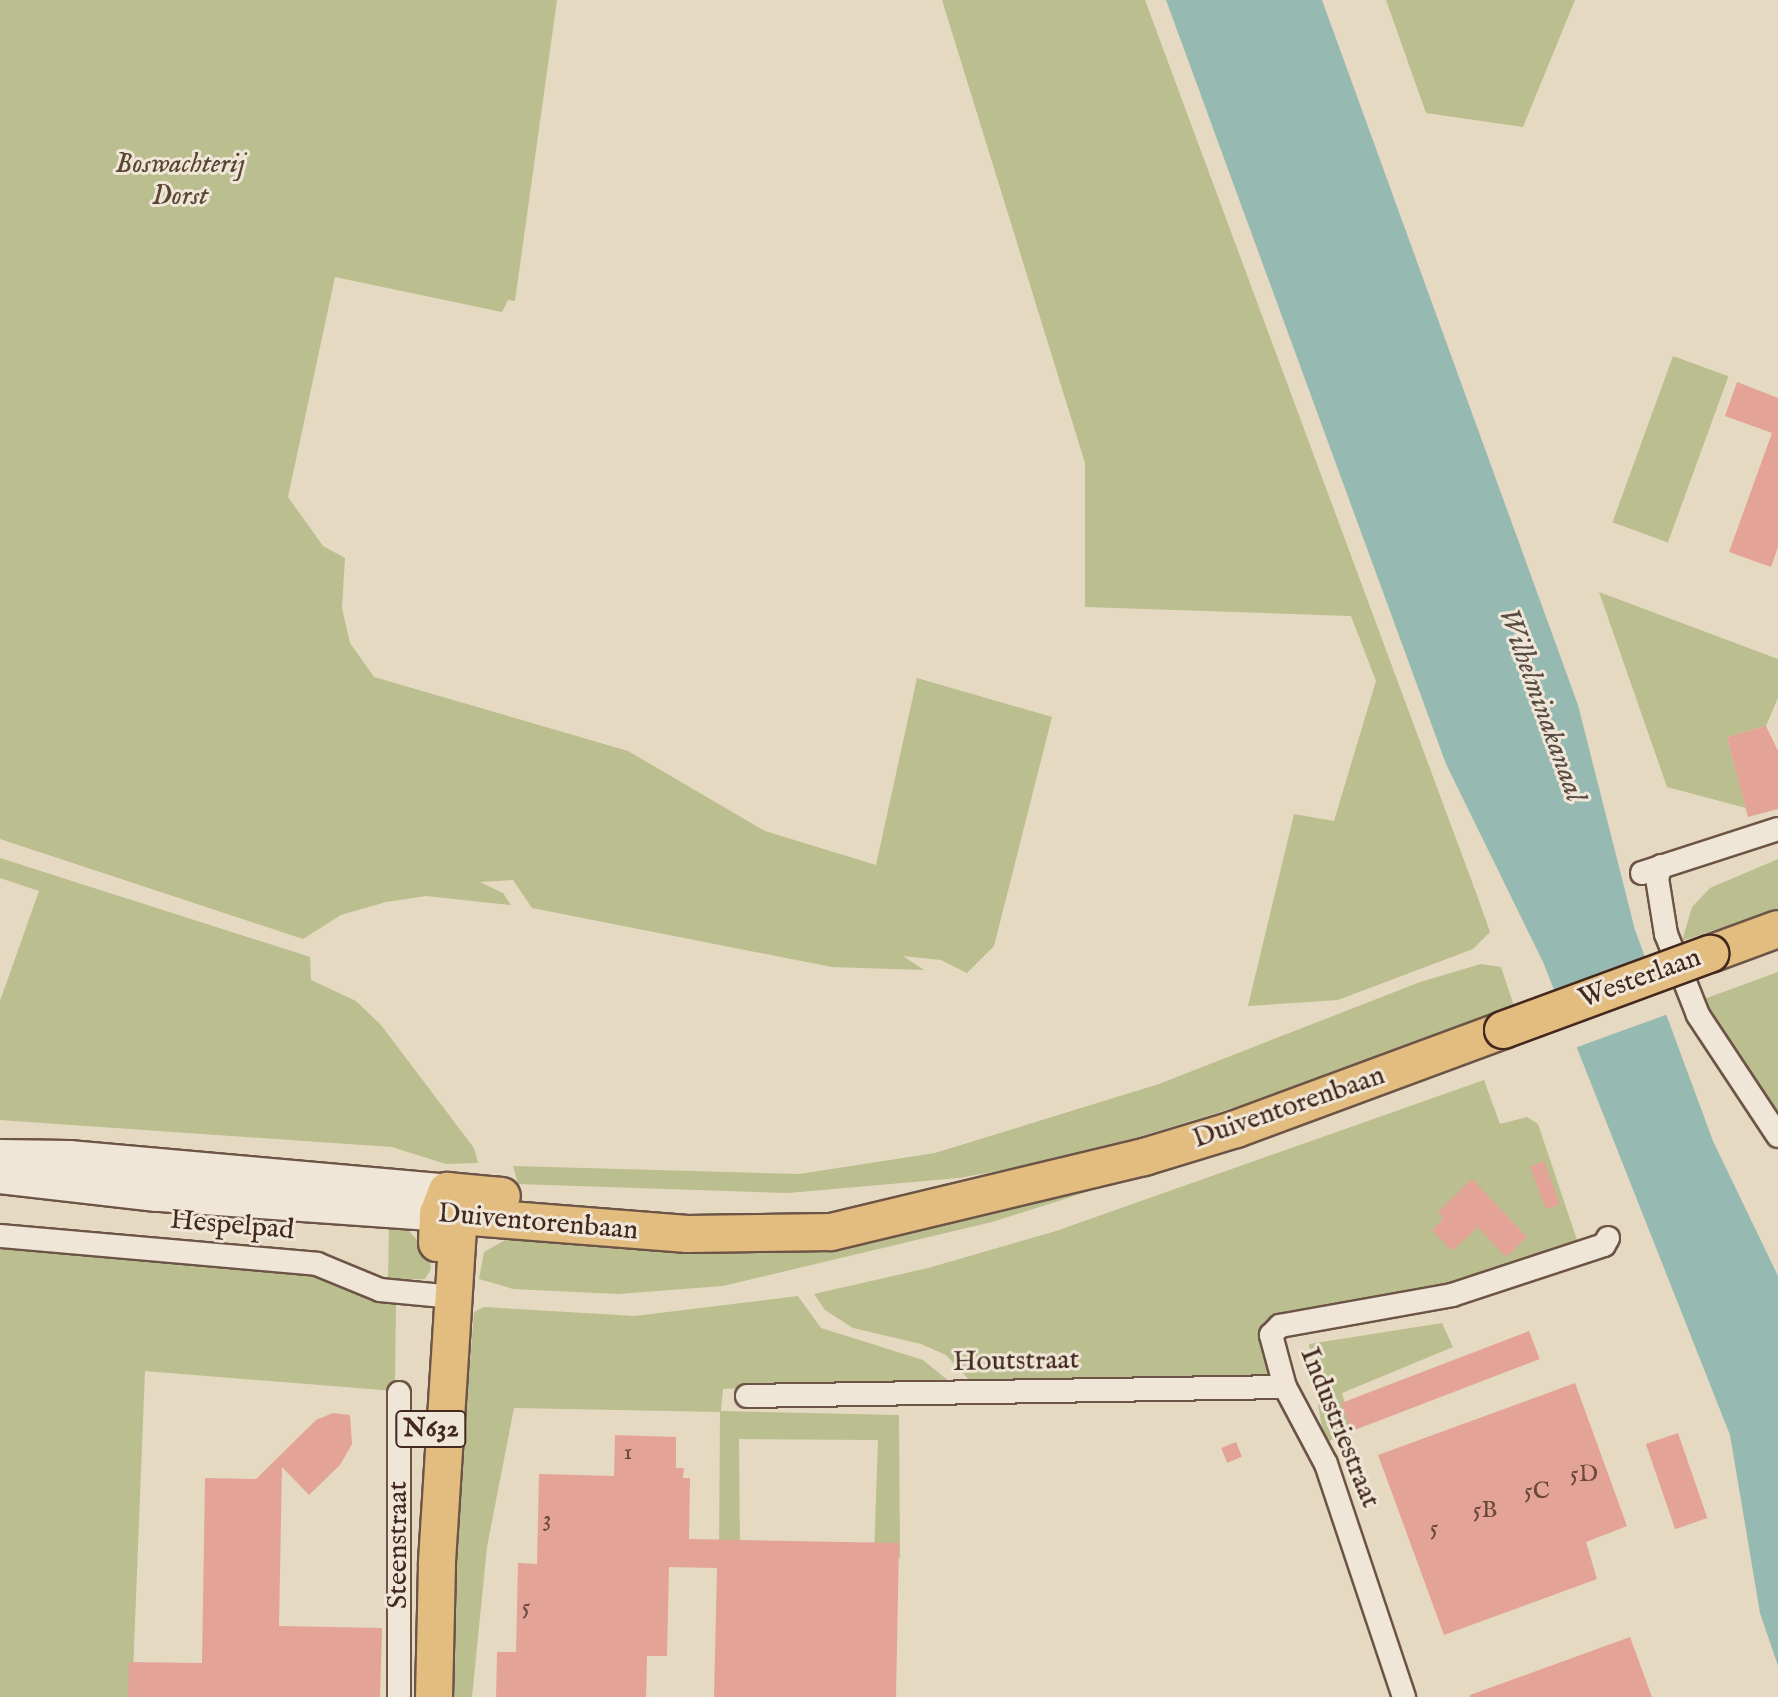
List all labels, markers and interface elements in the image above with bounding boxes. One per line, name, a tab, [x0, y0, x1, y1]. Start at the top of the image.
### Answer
park label: Boswachterij Dorst	[115, 148, 245, 214]
water label: Wilhelminakanaal	[1489, 603, 1593, 807]
street label: Westerlaan	[1574, 941, 1706, 1017]
street label: Duiventorenbaan	[1189, 1059, 1389, 1157]
street label: Duiventorenbaan	[436, 1198, 640, 1248]
street label: Hespelpad	[169, 1204, 295, 1248]
street label: Industriestraat	[1292, 1343, 1386, 1513]
street label: Houtstraat	[953, 1344, 1079, 1380]
road number: N632	[395, 1407, 467, 1451]
house number: 1	[624, 1439, 632, 1467]
house number: 5D	[1570, 1461, 1598, 1489]
house number: 5C	[1524, 1478, 1550, 1506]
street label: Steenstraat	[382, 1481, 416, 1609]
house number: 5B	[1473, 1497, 1497, 1525]
house number: 3	[543, 1506, 551, 1534]
house number: 5	[1430, 1515, 1438, 1543]
house number: 5	[522, 1594, 530, 1622]

